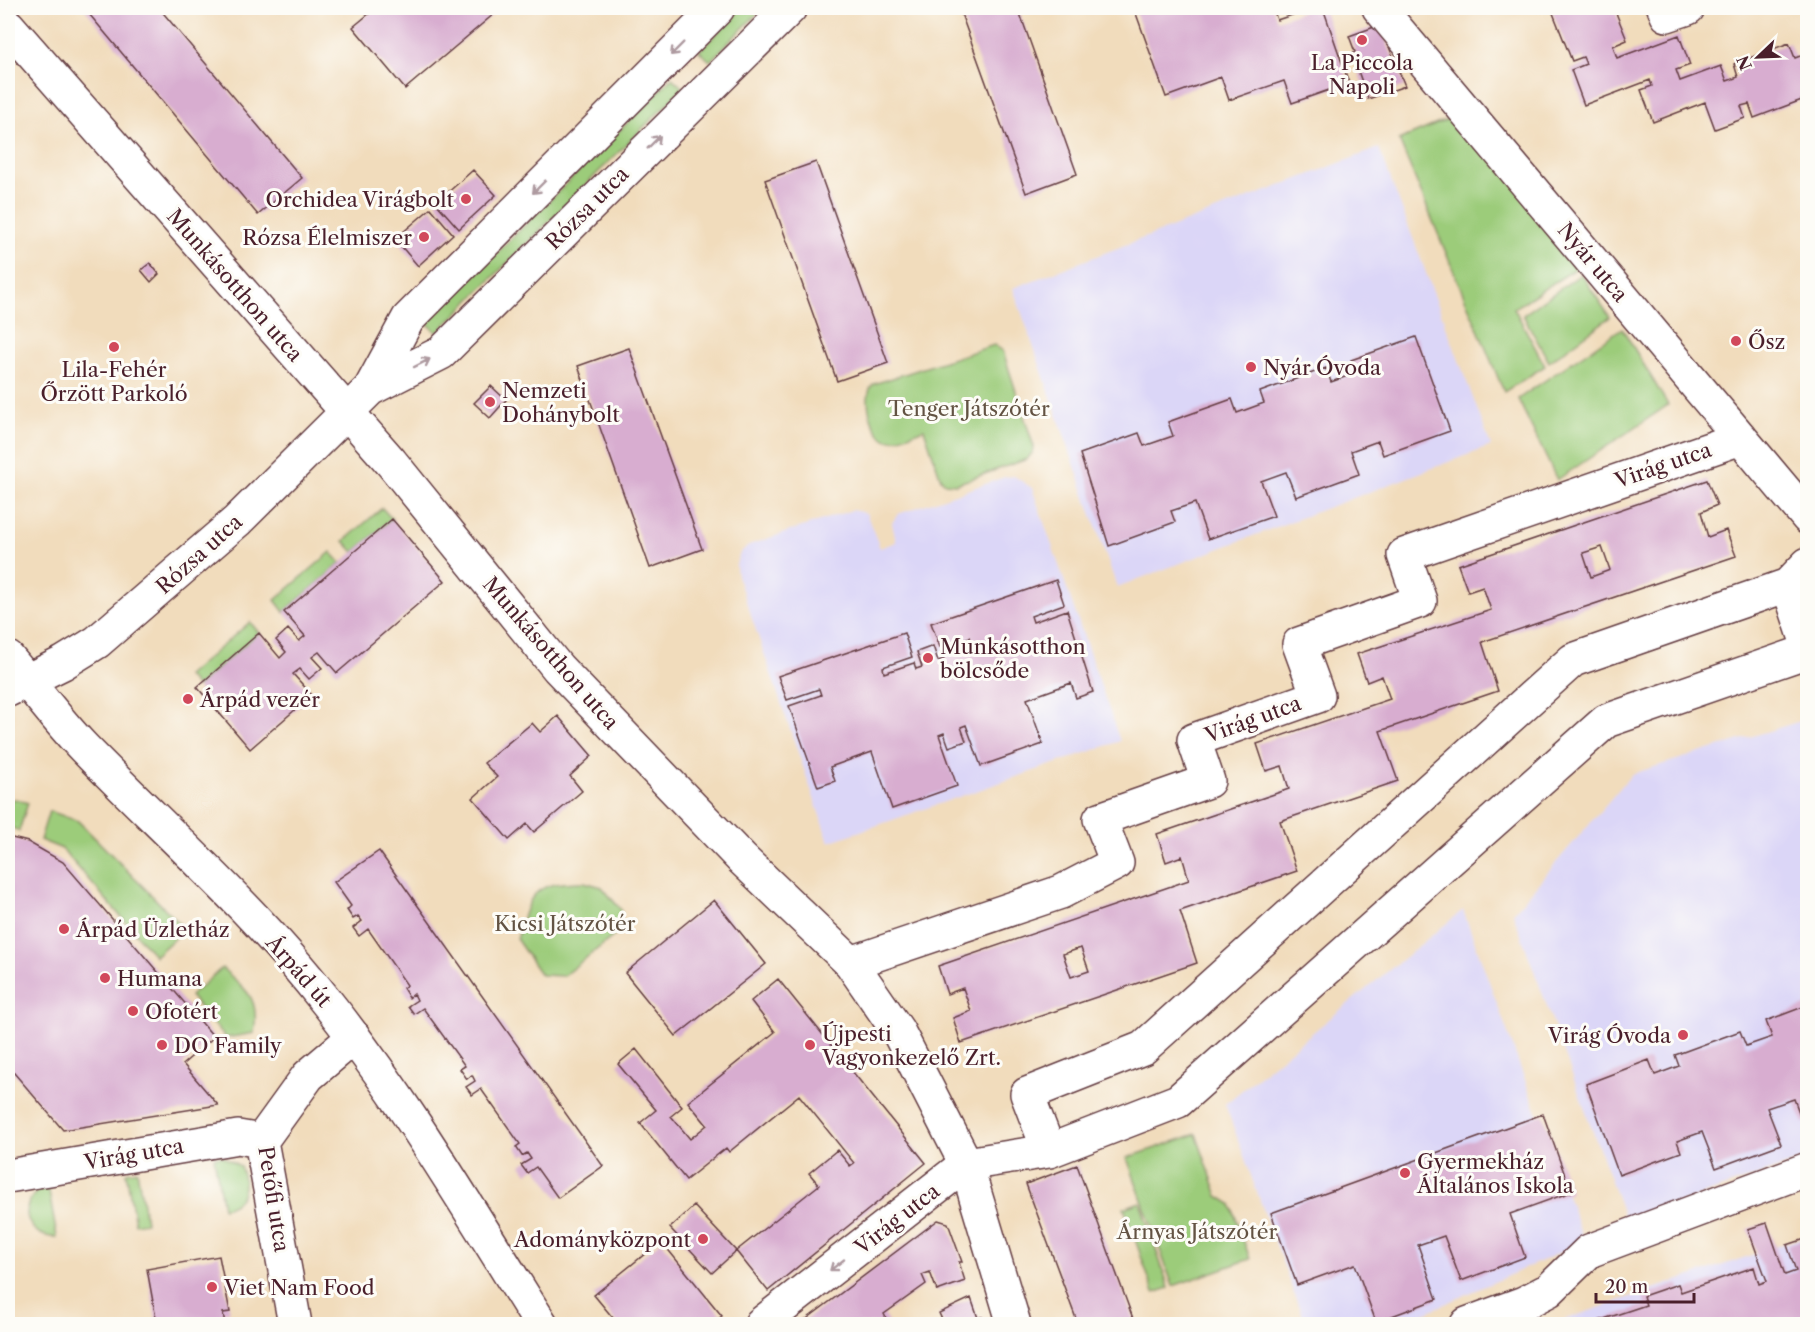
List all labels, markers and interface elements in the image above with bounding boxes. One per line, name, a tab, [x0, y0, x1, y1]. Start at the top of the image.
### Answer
north arrow	[1728, 27, 1788, 87]
marker: La Piccola Napoli	[1355, 33, 1369, 47]
one-way arrow	[669, 42, 684, 56]
place label: La Piccola Napoli	[1311, 50, 1414, 99]
text: N	[1732, 52, 1756, 73]
one-way arrow	[647, 135, 662, 150]
street label: Rózsa utca	[540, 161, 634, 255]
one-way arrow	[532, 180, 547, 195]
place label: Orchidea Virágbolt	[266, 187, 455, 212]
marker: Orchidea Virágbolt	[459, 192, 473, 206]
street label: Munkásotthon utca	[162, 204, 309, 367]
street label: Nyár utca	[1553, 217, 1634, 307]
place label: Rózsa Élelmiszer	[242, 225, 412, 250]
marker: Rózsa Élelmiszer	[417, 230, 431, 244]
place label: Ősz	[1748, 329, 1785, 354]
marker: Ősz	[1729, 334, 1743, 348]
marker: Lila-Fehér Őrzött Parkoló	[107, 340, 121, 354]
place label: Nyár Óvoda	[1263, 355, 1382, 380]
place label: Lila-Fehér Őrzött Parkoló	[40, 357, 188, 406]
one-way arrow	[413, 357, 431, 368]
marker: Nyár Óvoda	[1244, 360, 1258, 374]
place label: Nemzeti Dohánybolt	[502, 378, 620, 427]
marker: Nemzeti Dohánybolt	[483, 395, 497, 409]
park label: Tenger Játszótér	[888, 396, 1050, 421]
street label: Virág utca	[1610, 437, 1715, 494]
street label: Rózsa utca	[151, 508, 248, 599]
street label: Munkásotthon utca	[478, 572, 625, 735]
place label: Munkásotthon bölcsőde	[940, 634, 1086, 683]
marker: Munkásotthon bölcsőde	[921, 651, 935, 665]
place label: Árpád vezér	[199, 687, 320, 712]
street label: Virág utca	[1201, 690, 1305, 748]
marker: Árpád vezér	[181, 692, 195, 706]
park label: Kicsi Játszótér	[494, 911, 636, 936]
place label: Árpád Üzletház	[75, 917, 230, 942]
marker: Árpád Üzletház	[57, 922, 71, 936]
street label: Árpád út	[260, 929, 337, 1012]
place label: Humana	[117, 966, 203, 991]
marker: Humana	[98, 971, 112, 985]
place label: Ofotért	[145, 999, 219, 1024]
marker: Ofotért	[126, 1004, 140, 1018]
place label: Újpesti Vagyonkezelő Zrt.	[821, 1021, 1001, 1070]
place label: Virág Óvoda	[1547, 1023, 1672, 1048]
marker: Virág Óvoda	[1676, 1028, 1690, 1042]
place label: DO Family	[174, 1033, 282, 1058]
marker: DO Family	[155, 1038, 169, 1052]
marker: Újpesti Vagyonkezelő Zrt.	[803, 1038, 817, 1052]
street label: Virág utca	[81, 1133, 187, 1175]
street label: Petőfi utca	[253, 1144, 295, 1255]
place label: Gyermekház Általános Iskola	[1416, 1149, 1575, 1198]
marker: Gyermekház Általános Iskola	[1398, 1166, 1412, 1180]
street label: Virág utca	[849, 1178, 945, 1260]
park label: Árnyas Játszótér	[1116, 1219, 1277, 1244]
place label: Adományközpont	[513, 1227, 692, 1252]
marker: Adományközpont	[696, 1232, 710, 1246]
one-way arrow	[830, 1258, 846, 1271]
scale bar	[1596, 1266, 1694, 1304]
place label: Viet Nam Food	[223, 1275, 375, 1300]
text: 20 m	[1605, 1276, 1649, 1298]
marker: Viet Nam Food	[205, 1280, 219, 1294]

